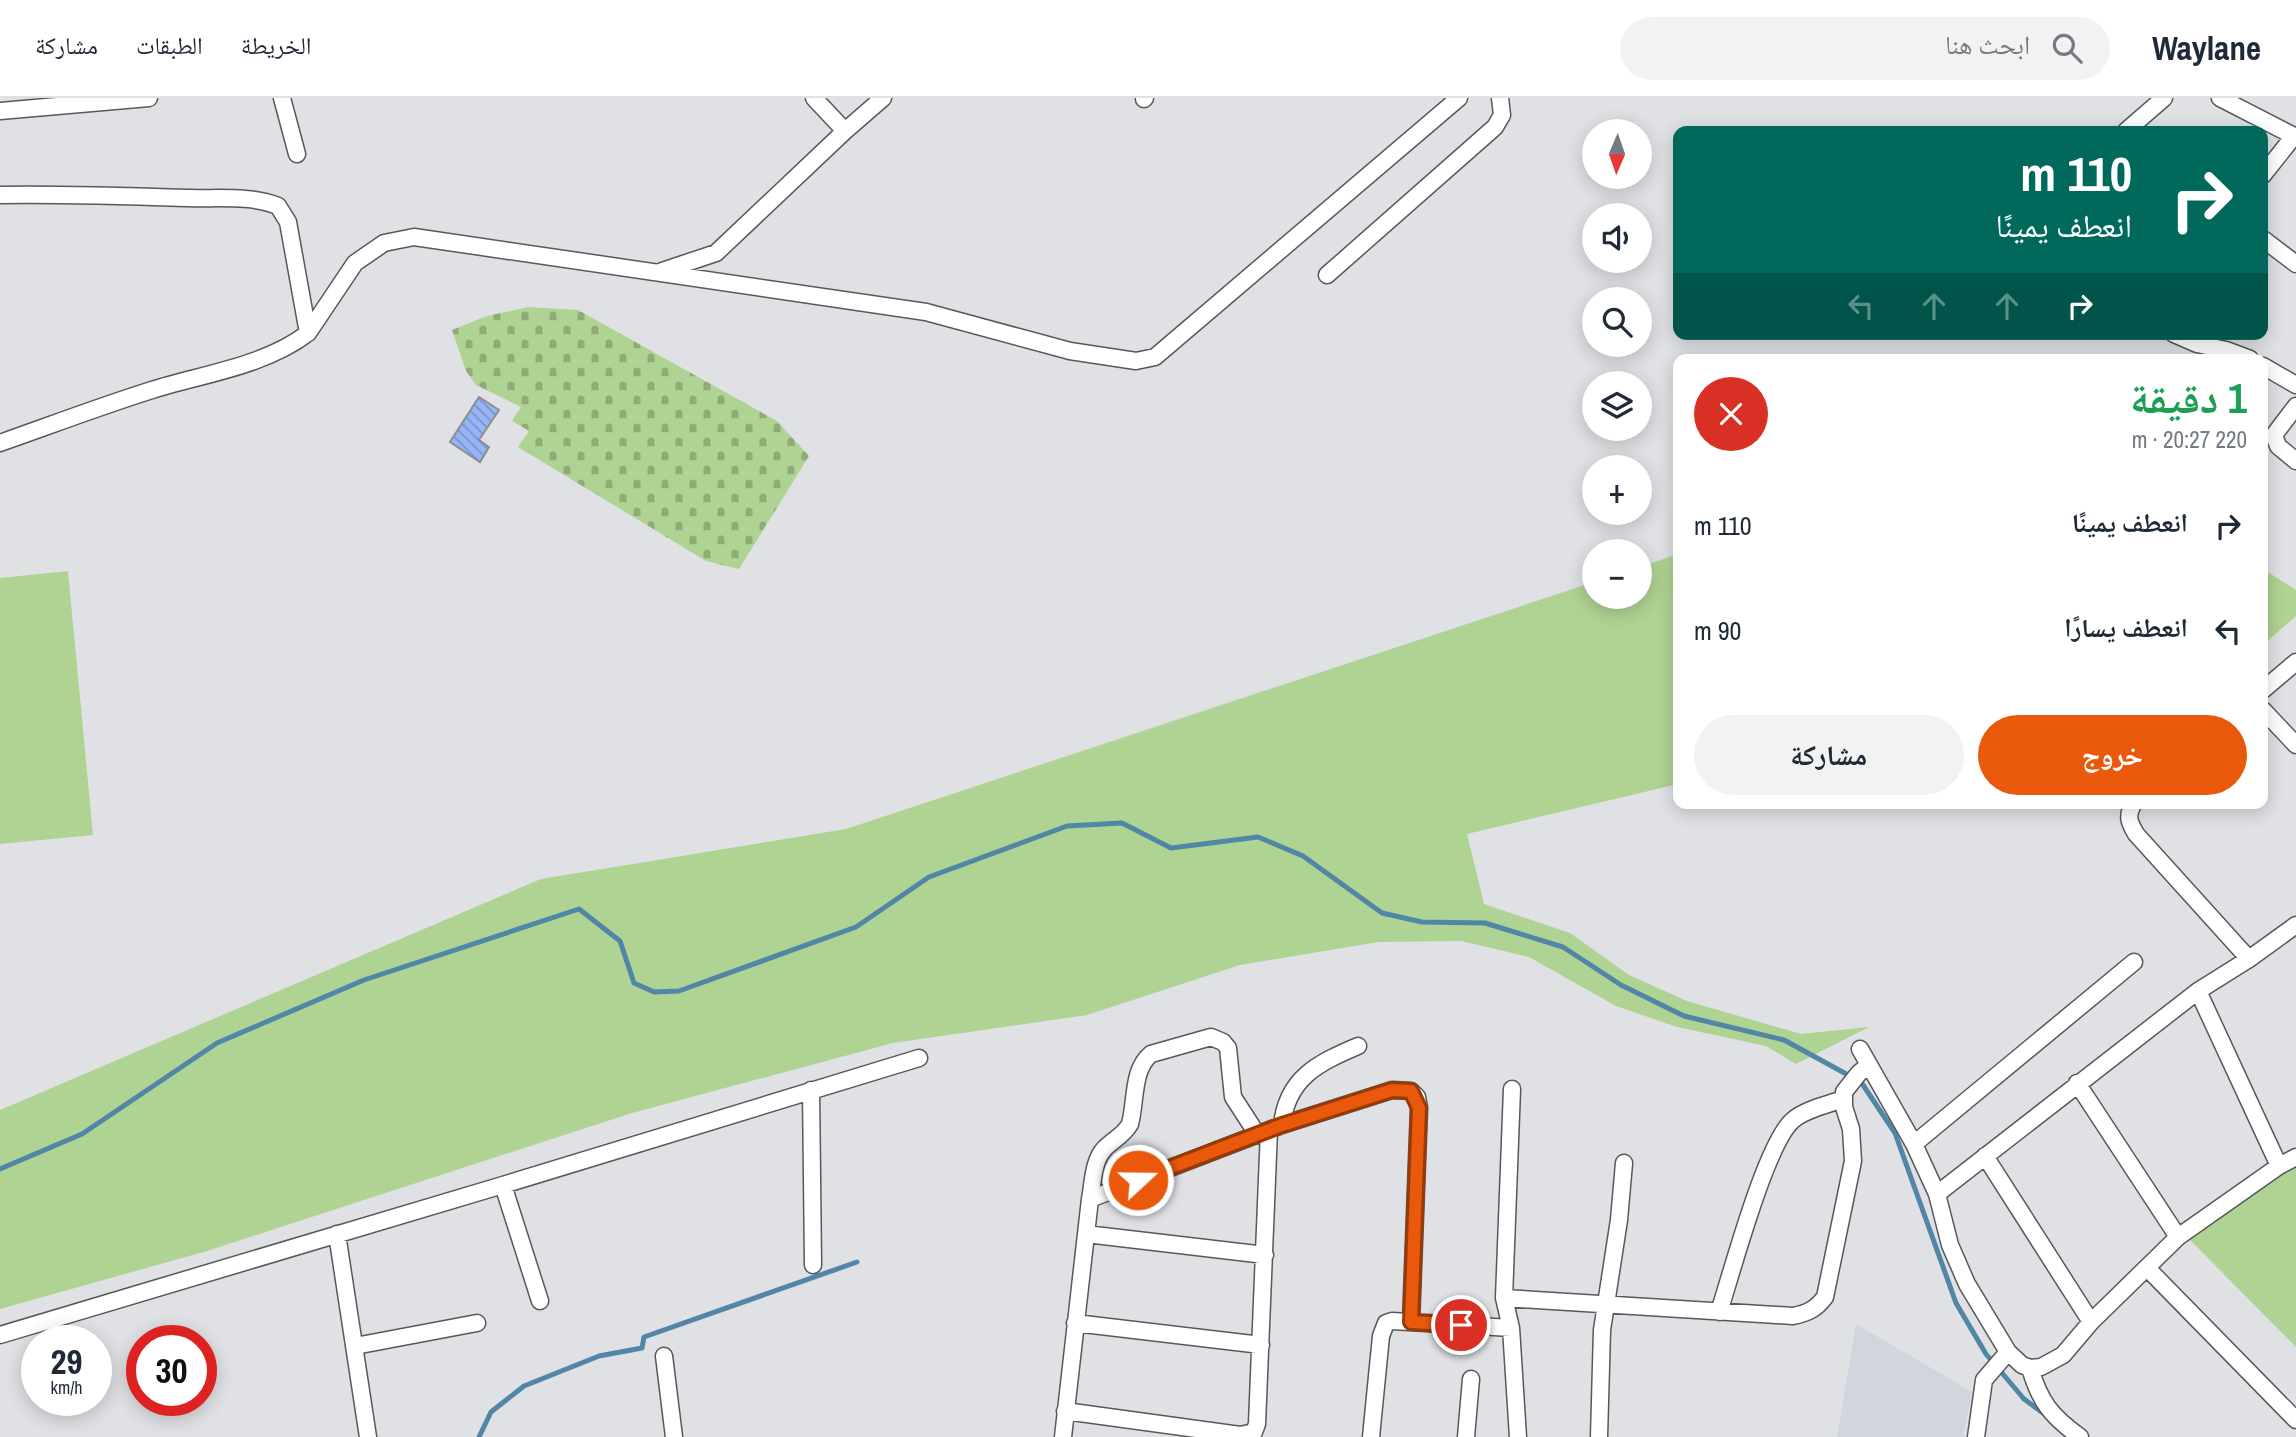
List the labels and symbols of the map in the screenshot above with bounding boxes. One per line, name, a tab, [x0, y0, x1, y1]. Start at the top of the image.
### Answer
north arrow	[1582, 119, 1652, 189]
position arrow	[1101, 1143, 1175, 1217]
pin	[1431, 1295, 1491, 1355]
speed limit sign: 30	[126, 1325, 217, 1416]

